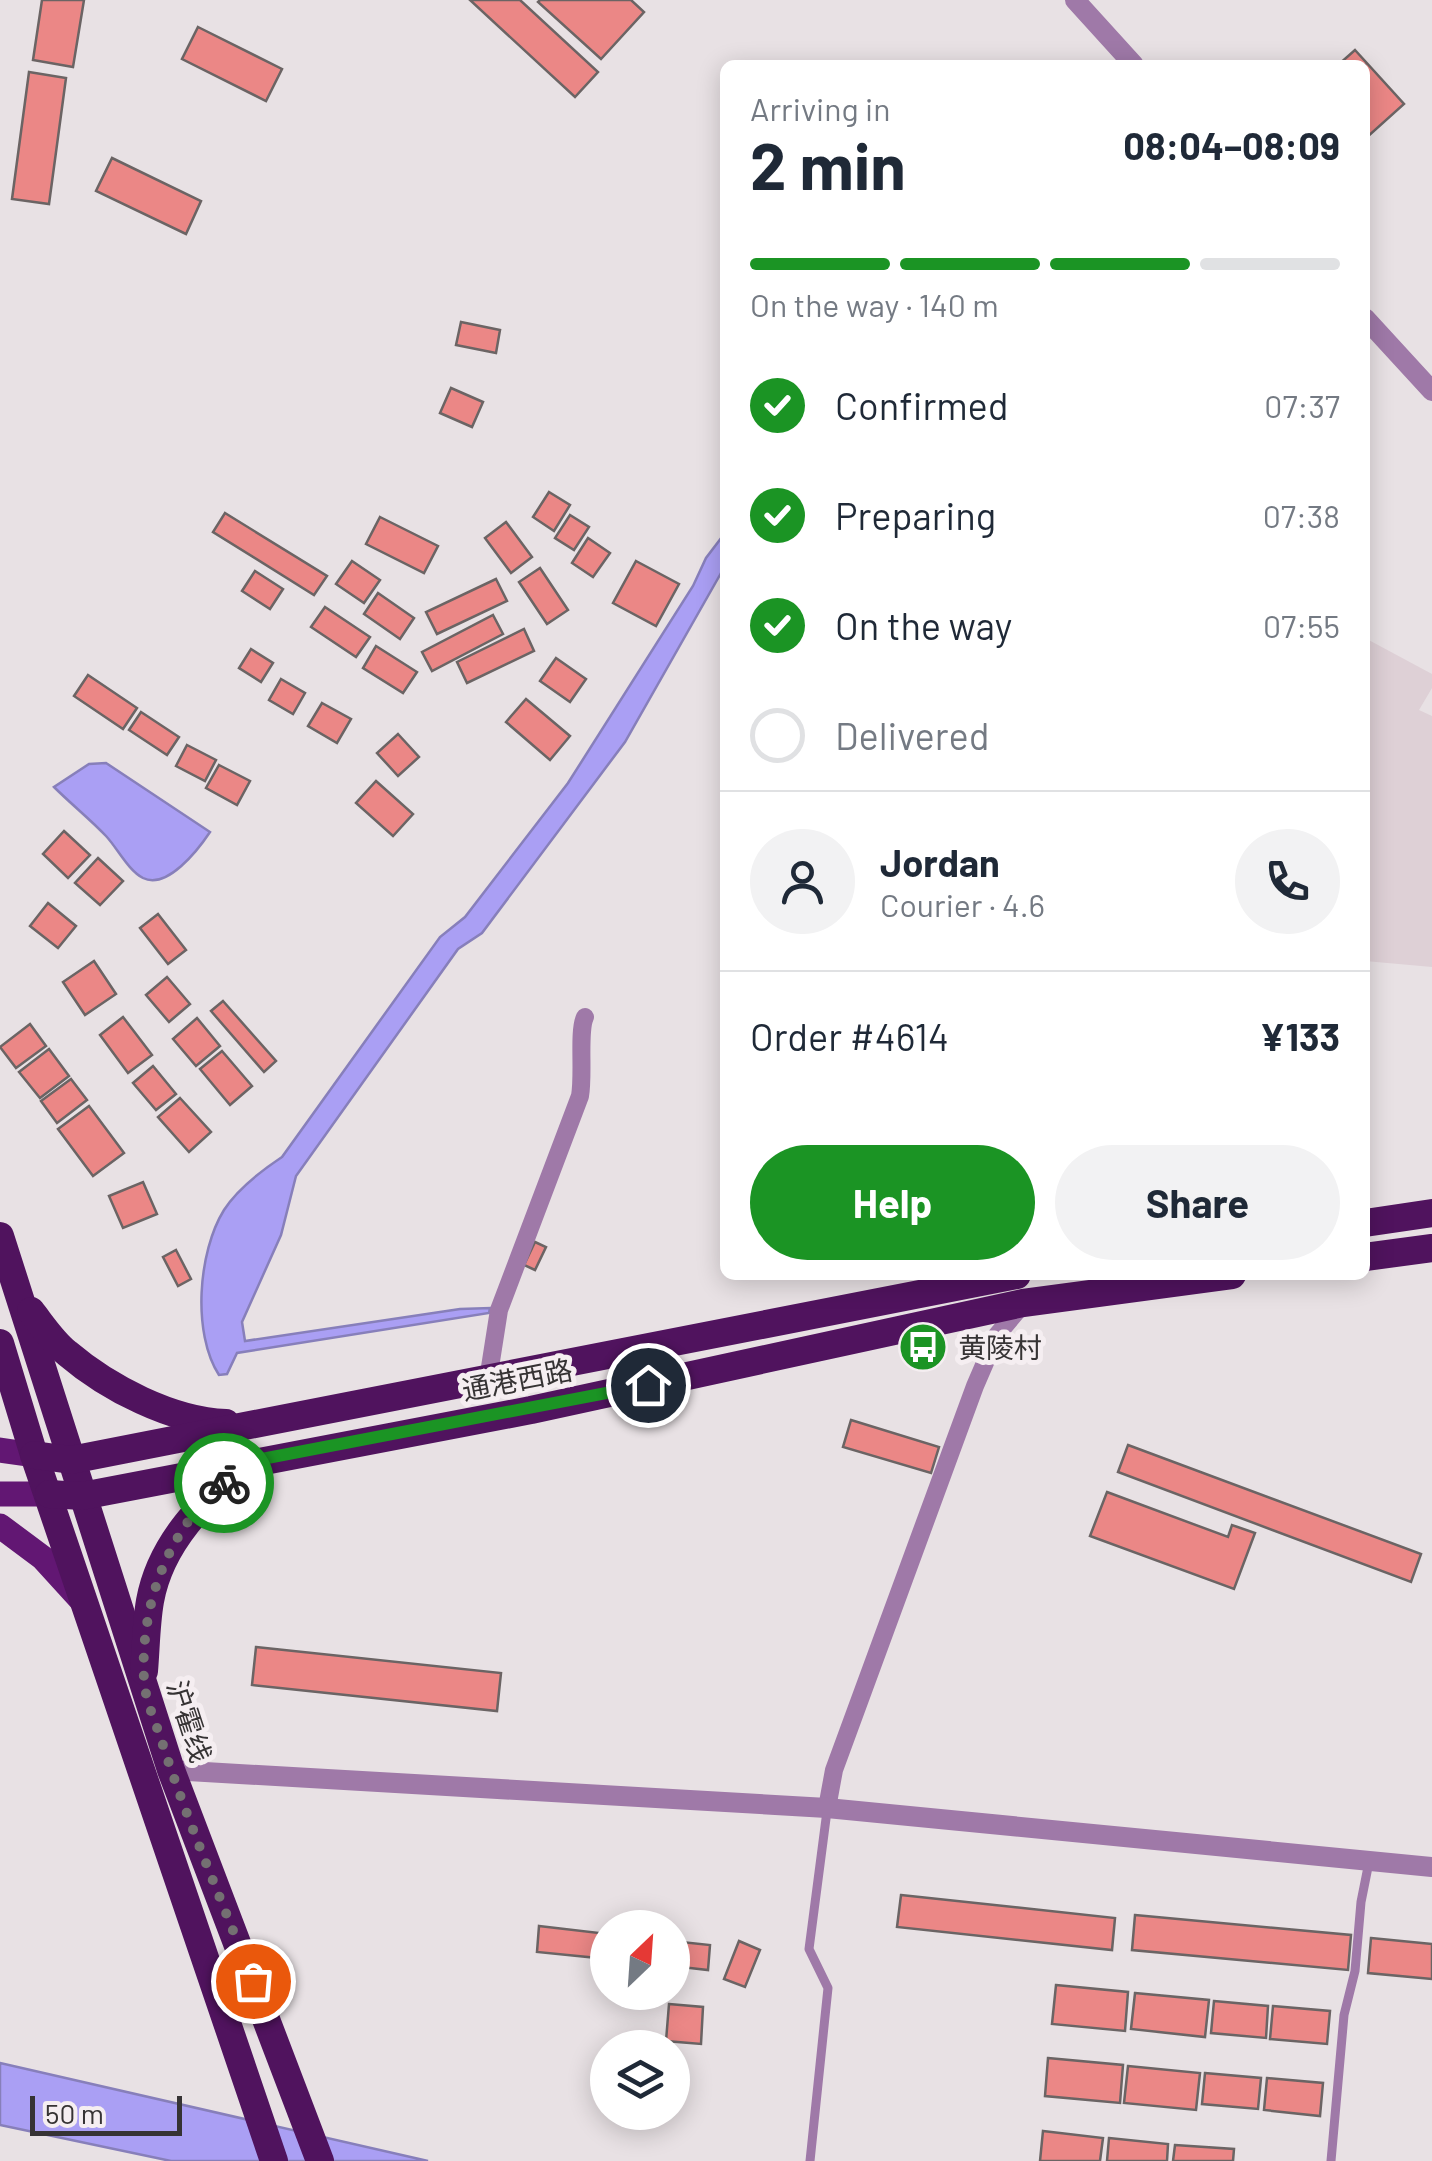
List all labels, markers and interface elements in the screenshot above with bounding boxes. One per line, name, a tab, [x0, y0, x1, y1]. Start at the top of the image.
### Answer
text: Arriving in	[750, 89, 890, 127]
text: 08:04–08:09	[1123, 122, 1340, 168]
text: 2 min	[750, 125, 906, 203]
text: On the way · 140 m	[750, 285, 999, 323]
icon: check	[750, 378, 805, 433]
text: Confirmed	[835, 382, 1008, 428]
text: 07:37	[1264, 386, 1340, 424]
icon: check	[750, 488, 805, 543]
text: Preparing	[835, 492, 996, 538]
text: 07:38	[1263, 496, 1340, 534]
icon: check	[750, 598, 805, 653]
text: On the way	[835, 602, 1012, 648]
text: 07:55	[1263, 606, 1340, 644]
text: Delivered	[835, 712, 989, 758]
button: person	[750, 829, 855, 934]
button: phone	[1235, 829, 1340, 934]
text: Jordan	[880, 839, 1000, 885]
text: Courier · 4.6	[880, 885, 1045, 923]
text: Order #4614	[750, 1013, 949, 1059]
text: ¥133	[1259, 1013, 1340, 1059]
button: Help	[750, 1145, 1035, 1260]
button: Share	[1055, 1145, 1340, 1260]
bus stop icon: 黄陵村	[897, 1321, 949, 1373]
place label: 黄陵村	[958, 1330, 1042, 1364]
pin	[606, 1343, 691, 1428]
street label: 通港西路	[459, 1352, 575, 1406]
icon: home	[621, 1358, 676, 1413]
courier	[174, 1433, 274, 1533]
icon: bike	[197, 1456, 252, 1511]
street label: 沪霍线	[161, 1676, 219, 1766]
north arrow	[590, 1910, 690, 2010]
map controls	[590, 1910, 690, 2130]
pin	[211, 1939, 296, 2024]
icon: bag	[226, 1954, 281, 2009]
button: layers	[590, 2030, 690, 2130]
scale bar	[30, 2091, 182, 2136]
text: 50 m	[45, 2096, 104, 2130]

